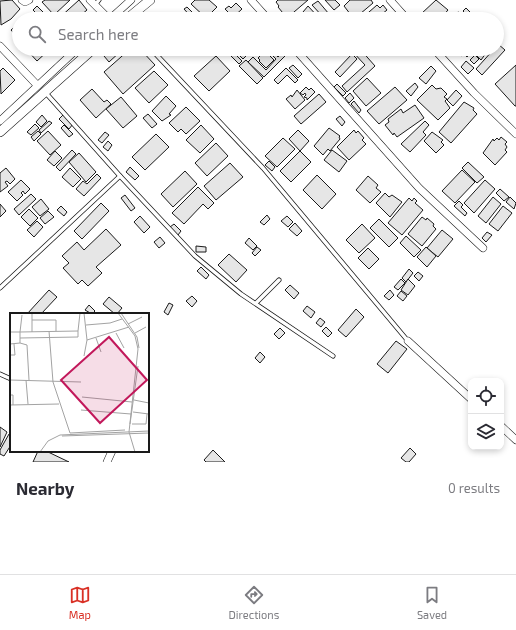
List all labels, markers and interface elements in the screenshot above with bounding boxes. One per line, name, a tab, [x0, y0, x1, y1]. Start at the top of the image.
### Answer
search box	[12, 12, 504, 56]
icon: search	[26, 23, 48, 45]
text: Search here	[58, 25, 139, 43]
inset map	[10, 313, 149, 452]
map controls	[468, 378, 504, 450]
button: locate	[468, 378, 504, 414]
button: layers	[468, 414, 504, 450]
text: Nearby	[16, 478, 74, 498]
text: 0 results	[448, 480, 500, 496]
tab: Map	[69, 584, 91, 621]
tab: Directions	[229, 584, 279, 621]
tab: Saved	[417, 584, 447, 621]

